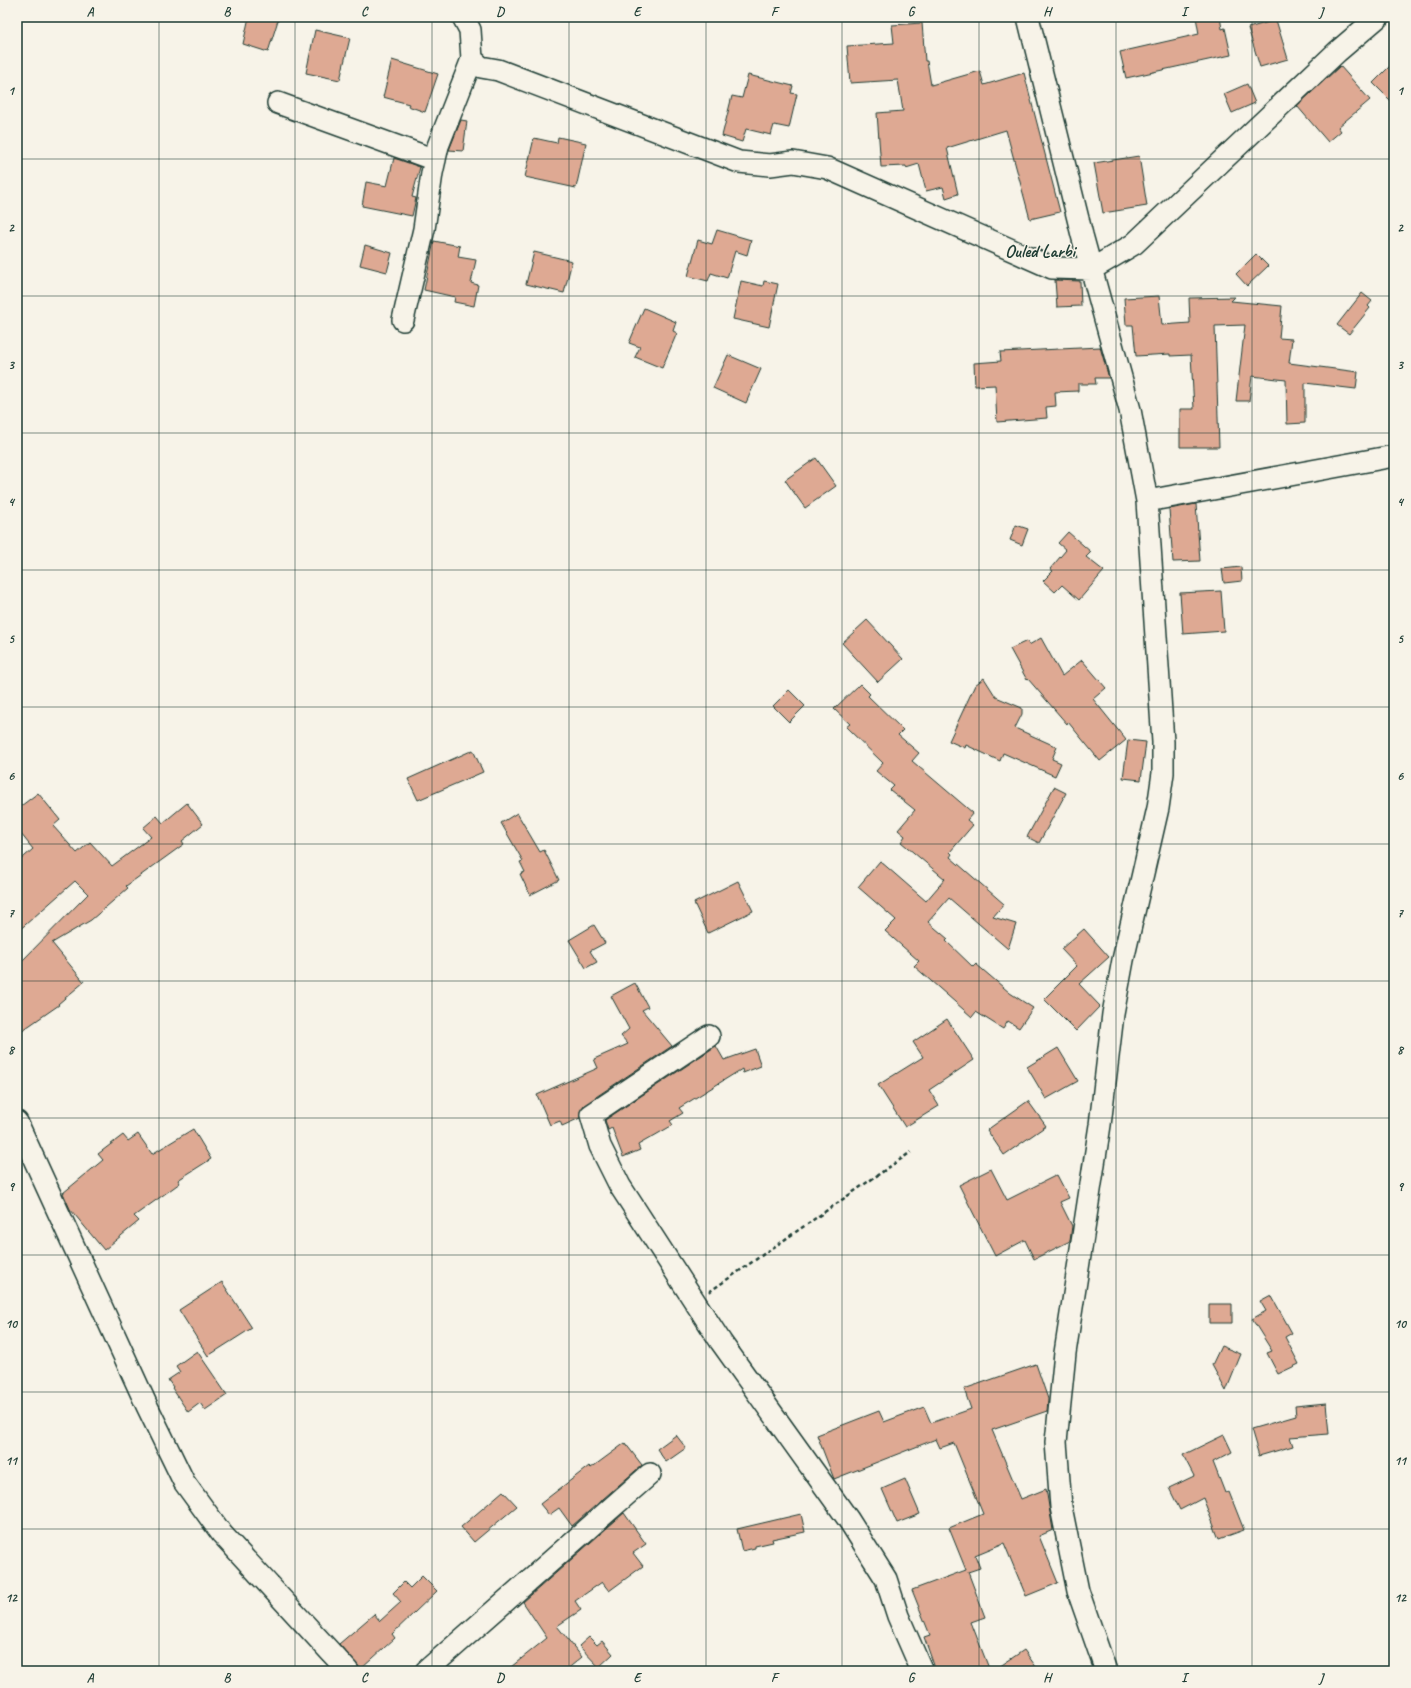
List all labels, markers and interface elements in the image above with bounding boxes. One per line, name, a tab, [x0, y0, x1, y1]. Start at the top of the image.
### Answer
text: A	[87, 4, 95, 20]
text: B	[224, 4, 232, 20]
text: C	[361, 4, 369, 20]
text: D	[496, 4, 505, 20]
text: E	[634, 4, 643, 20]
text: F	[771, 4, 780, 20]
text: G	[908, 4, 916, 20]
text: H	[1043, 4, 1053, 20]
text: I	[1181, 4, 1190, 20]
text: J	[1318, 4, 1325, 20]
text: 1	[8, 83, 16, 99]
text: 1	[1397, 83, 1405, 99]
text: 2	[8, 220, 15, 236]
text: 2	[1397, 220, 1404, 236]
district label: Ouled Larbi	[1005, 240, 1077, 262]
text: 3	[8, 357, 15, 373]
text: 3	[1397, 357, 1404, 373]
text: 4	[8, 494, 16, 510]
text: 4	[1397, 494, 1405, 510]
text: 5	[8, 631, 15, 647]
text: 5	[1397, 631, 1404, 647]
text: 6	[8, 768, 15, 784]
text: 6	[1397, 768, 1404, 784]
text: 7	[8, 905, 15, 921]
text: 7	[1397, 905, 1404, 921]
text: 8	[8, 1042, 16, 1058]
text: 8	[1397, 1042, 1405, 1058]
text: 9	[8, 1179, 15, 1195]
text: 9	[1397, 1179, 1404, 1195]
text: 10	[5, 1316, 18, 1332]
text: 10	[1394, 1316, 1407, 1332]
text: 11	[5, 1453, 19, 1469]
text: 11	[1394, 1453, 1408, 1469]
text: 12	[5, 1590, 18, 1606]
text: 12	[1394, 1590, 1407, 1606]
text: A	[87, 1670, 95, 1686]
text: B	[224, 1670, 232, 1686]
text: C	[361, 1670, 369, 1686]
text: D	[496, 1670, 505, 1686]
text: E	[634, 1670, 643, 1686]
text: F	[771, 1670, 780, 1686]
text: G	[908, 1670, 916, 1686]
text: H	[1043, 1670, 1053, 1686]
text: I	[1181, 1670, 1190, 1686]
text: J	[1318, 1670, 1325, 1686]

